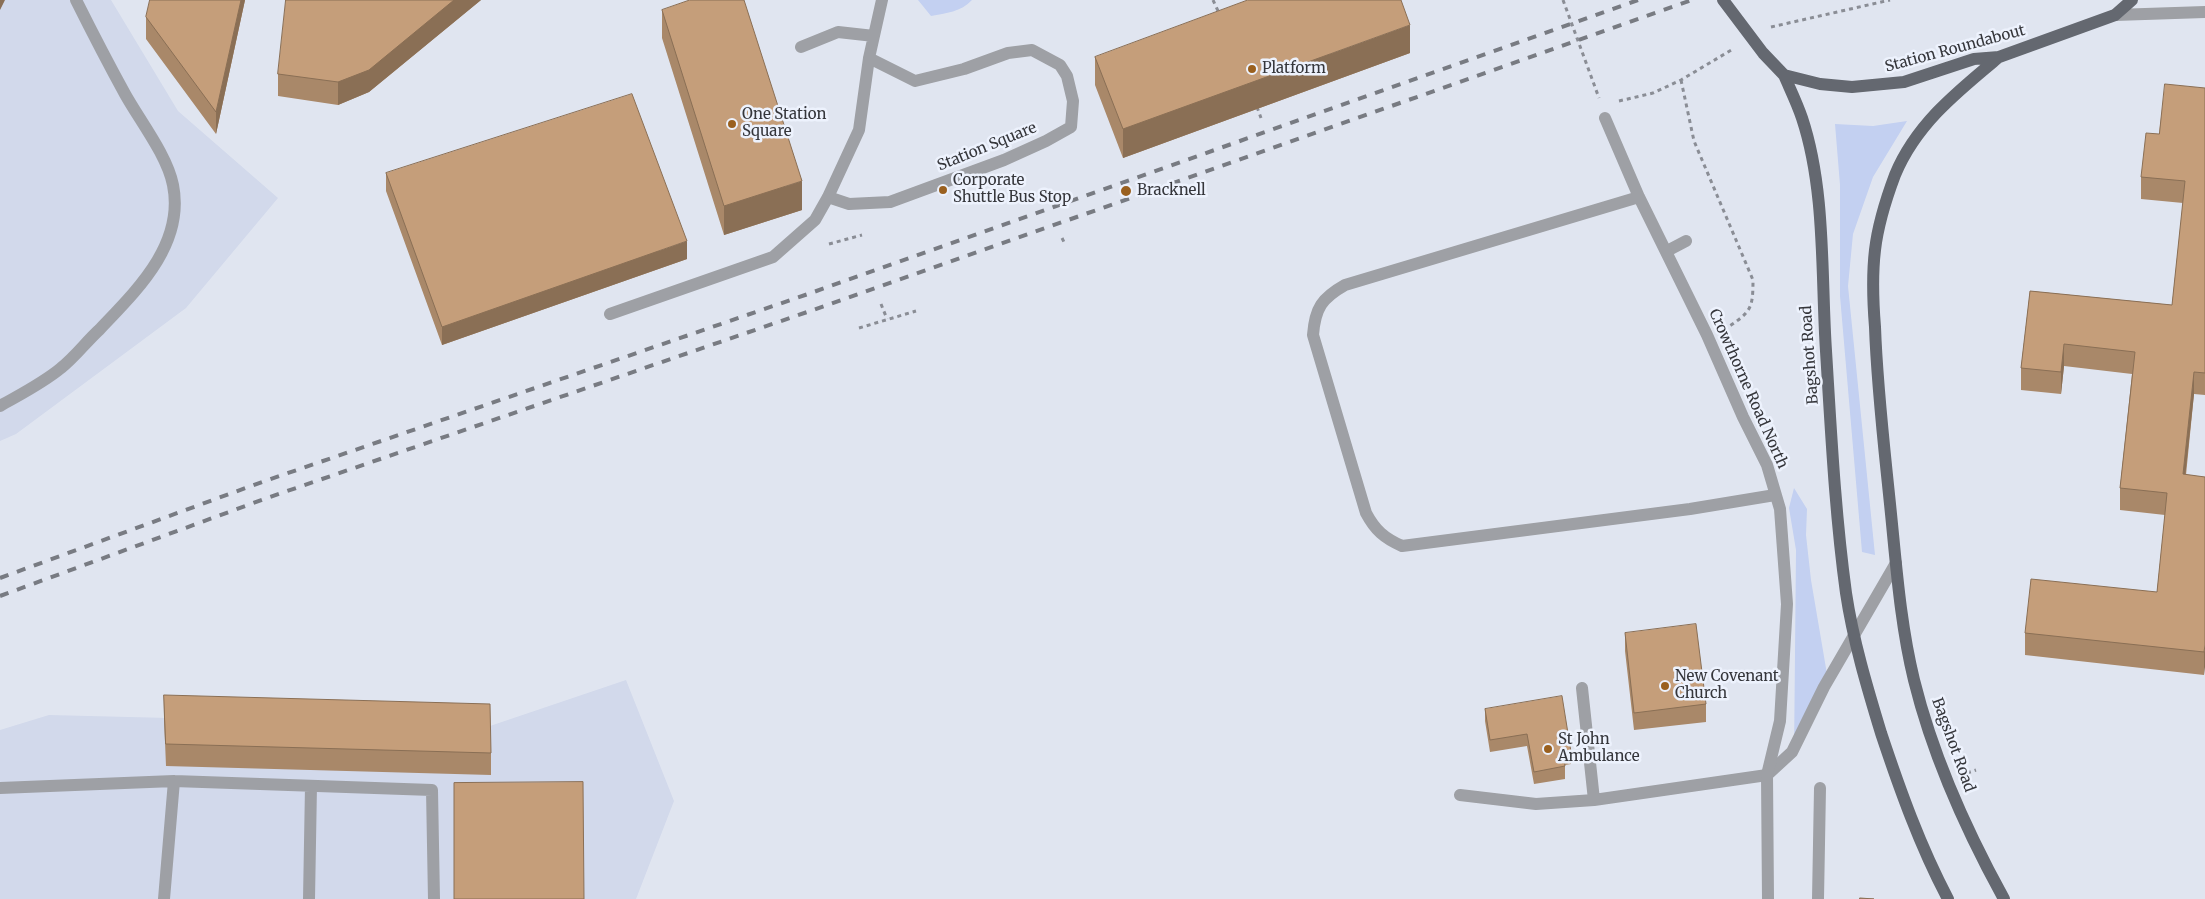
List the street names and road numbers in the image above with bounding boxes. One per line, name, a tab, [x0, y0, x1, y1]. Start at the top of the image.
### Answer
street label: Station Roundabout	[1883, 22, 2027, 76]
street label: Station Square	[935, 119, 1039, 175]
street label: Bagshot Road	[1798, 305, 1822, 405]
street label: Crowthorne Road North	[1705, 306, 1791, 472]
street label: Bagshot Road	[1928, 695, 1978, 795]

